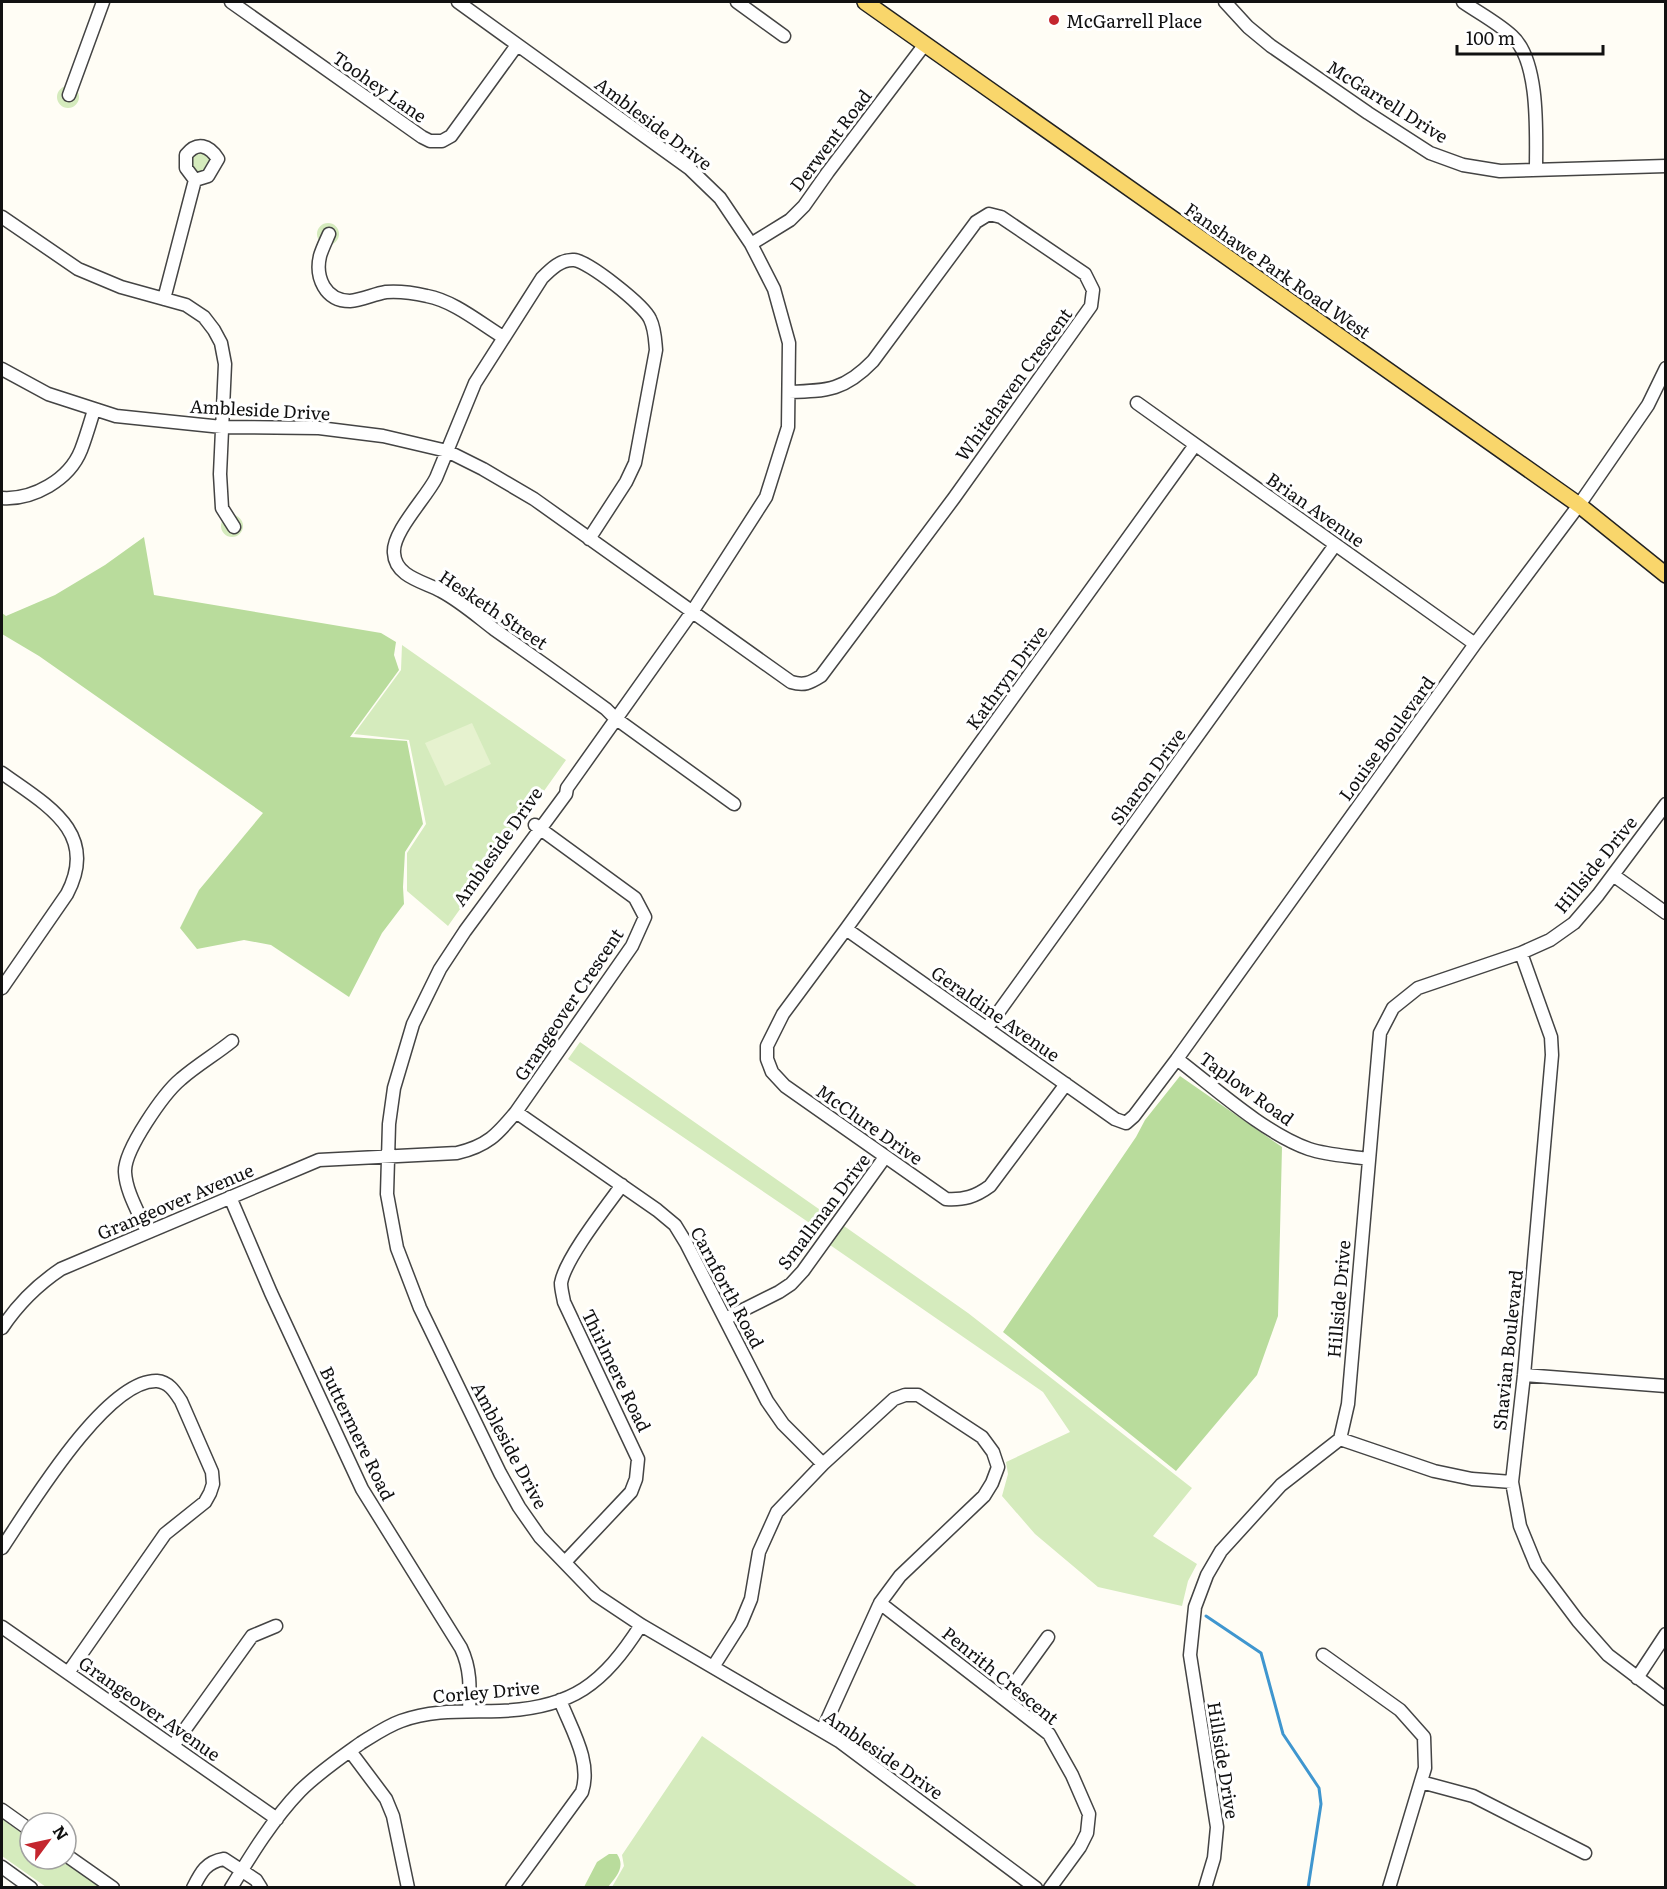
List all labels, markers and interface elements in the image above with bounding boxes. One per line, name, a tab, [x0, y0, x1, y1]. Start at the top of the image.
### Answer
place label: McGarrell Place	[1066, 7, 1202, 34]
marker: McGarrell Place	[1047, 13, 1061, 27]
scale bar	[1457, 18, 1602, 56]
text: 100 m	[1466, 24, 1515, 51]
street label: Toohey Lane	[327, 43, 433, 129]
street label: McGarrell Drive	[1322, 53, 1454, 149]
street label: Ambleside Drive	[590, 70, 718, 176]
street label: Derwent Road	[783, 83, 877, 197]
street label: Fanshawe Park Road West	[1180, 195, 1377, 345]
street label: Whitehaven Crescent	[948, 301, 1078, 466]
street label: Ambleside Drive	[189, 392, 331, 426]
street label: Brian Avenue	[1261, 465, 1371, 553]
street label: Hesketh Street	[434, 563, 554, 656]
street label: Kathryn Drive	[959, 619, 1053, 735]
street label: Louise Boulevard	[1331, 670, 1441, 806]
street label: Sharon Drive	[1103, 722, 1191, 830]
street label: Ambleside Drive	[446, 781, 548, 911]
street label: Hillside Drive	[1547, 810, 1643, 918]
street label: Grangeover Crescent	[507, 922, 630, 1086]
street label: Geraldine Avenue	[926, 958, 1066, 1068]
street label: Taplow Road	[1194, 1044, 1300, 1132]
street label: McClure Drive	[811, 1077, 929, 1171]
street label: Smallman Drive	[770, 1147, 876, 1275]
street label: Grangeover Avenue	[93, 1156, 257, 1246]
street label: Carnforth Road	[685, 1221, 771, 1353]
street label: Hillside Drive	[1319, 1239, 1357, 1359]
street label: Shavian Boulevard	[1485, 1268, 1529, 1432]
street label: Thirlmere Road	[576, 1304, 658, 1436]
street label: Buttermere Road	[314, 1361, 402, 1505]
street label: Ambleside Drive	[465, 1377, 555, 1513]
street label: Penrith Crescent	[937, 1619, 1066, 1731]
street label: Grangeover Avenue	[74, 1649, 226, 1767]
street label: Corley Drive	[431, 1673, 541, 1709]
street label: Hillside Drive	[1201, 1699, 1247, 1821]
street label: Ambleside Drive	[819, 1703, 949, 1805]
north arrow	[18, 1811, 78, 1871]
text: N	[48, 1820, 75, 1844]

